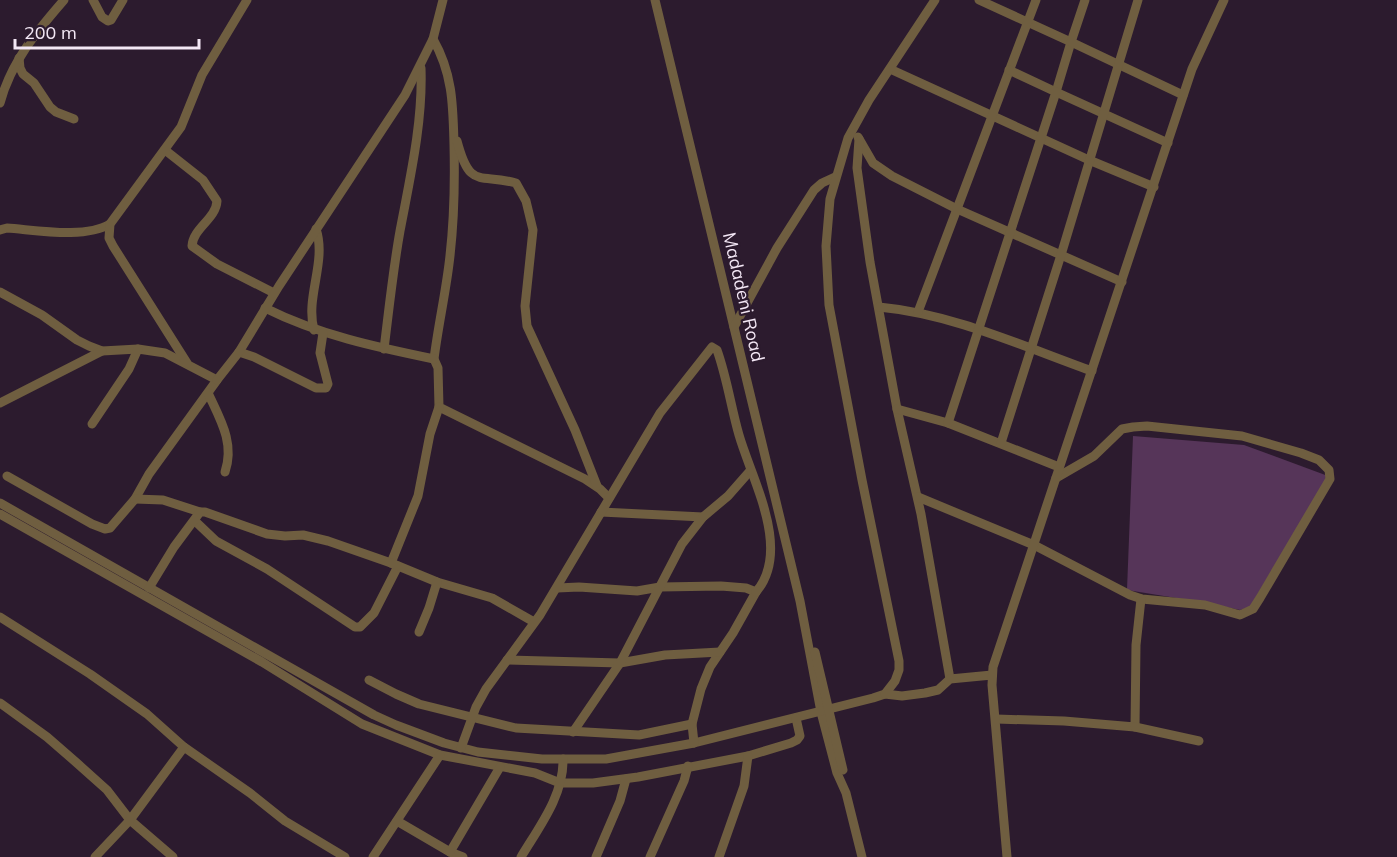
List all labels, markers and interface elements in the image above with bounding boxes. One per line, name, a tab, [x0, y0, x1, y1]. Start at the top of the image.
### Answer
scale bar	[15, 12, 200, 50]
text: 200 m	[24, 21, 77, 44]
street label: Madadeni Road	[718, 230, 770, 364]

